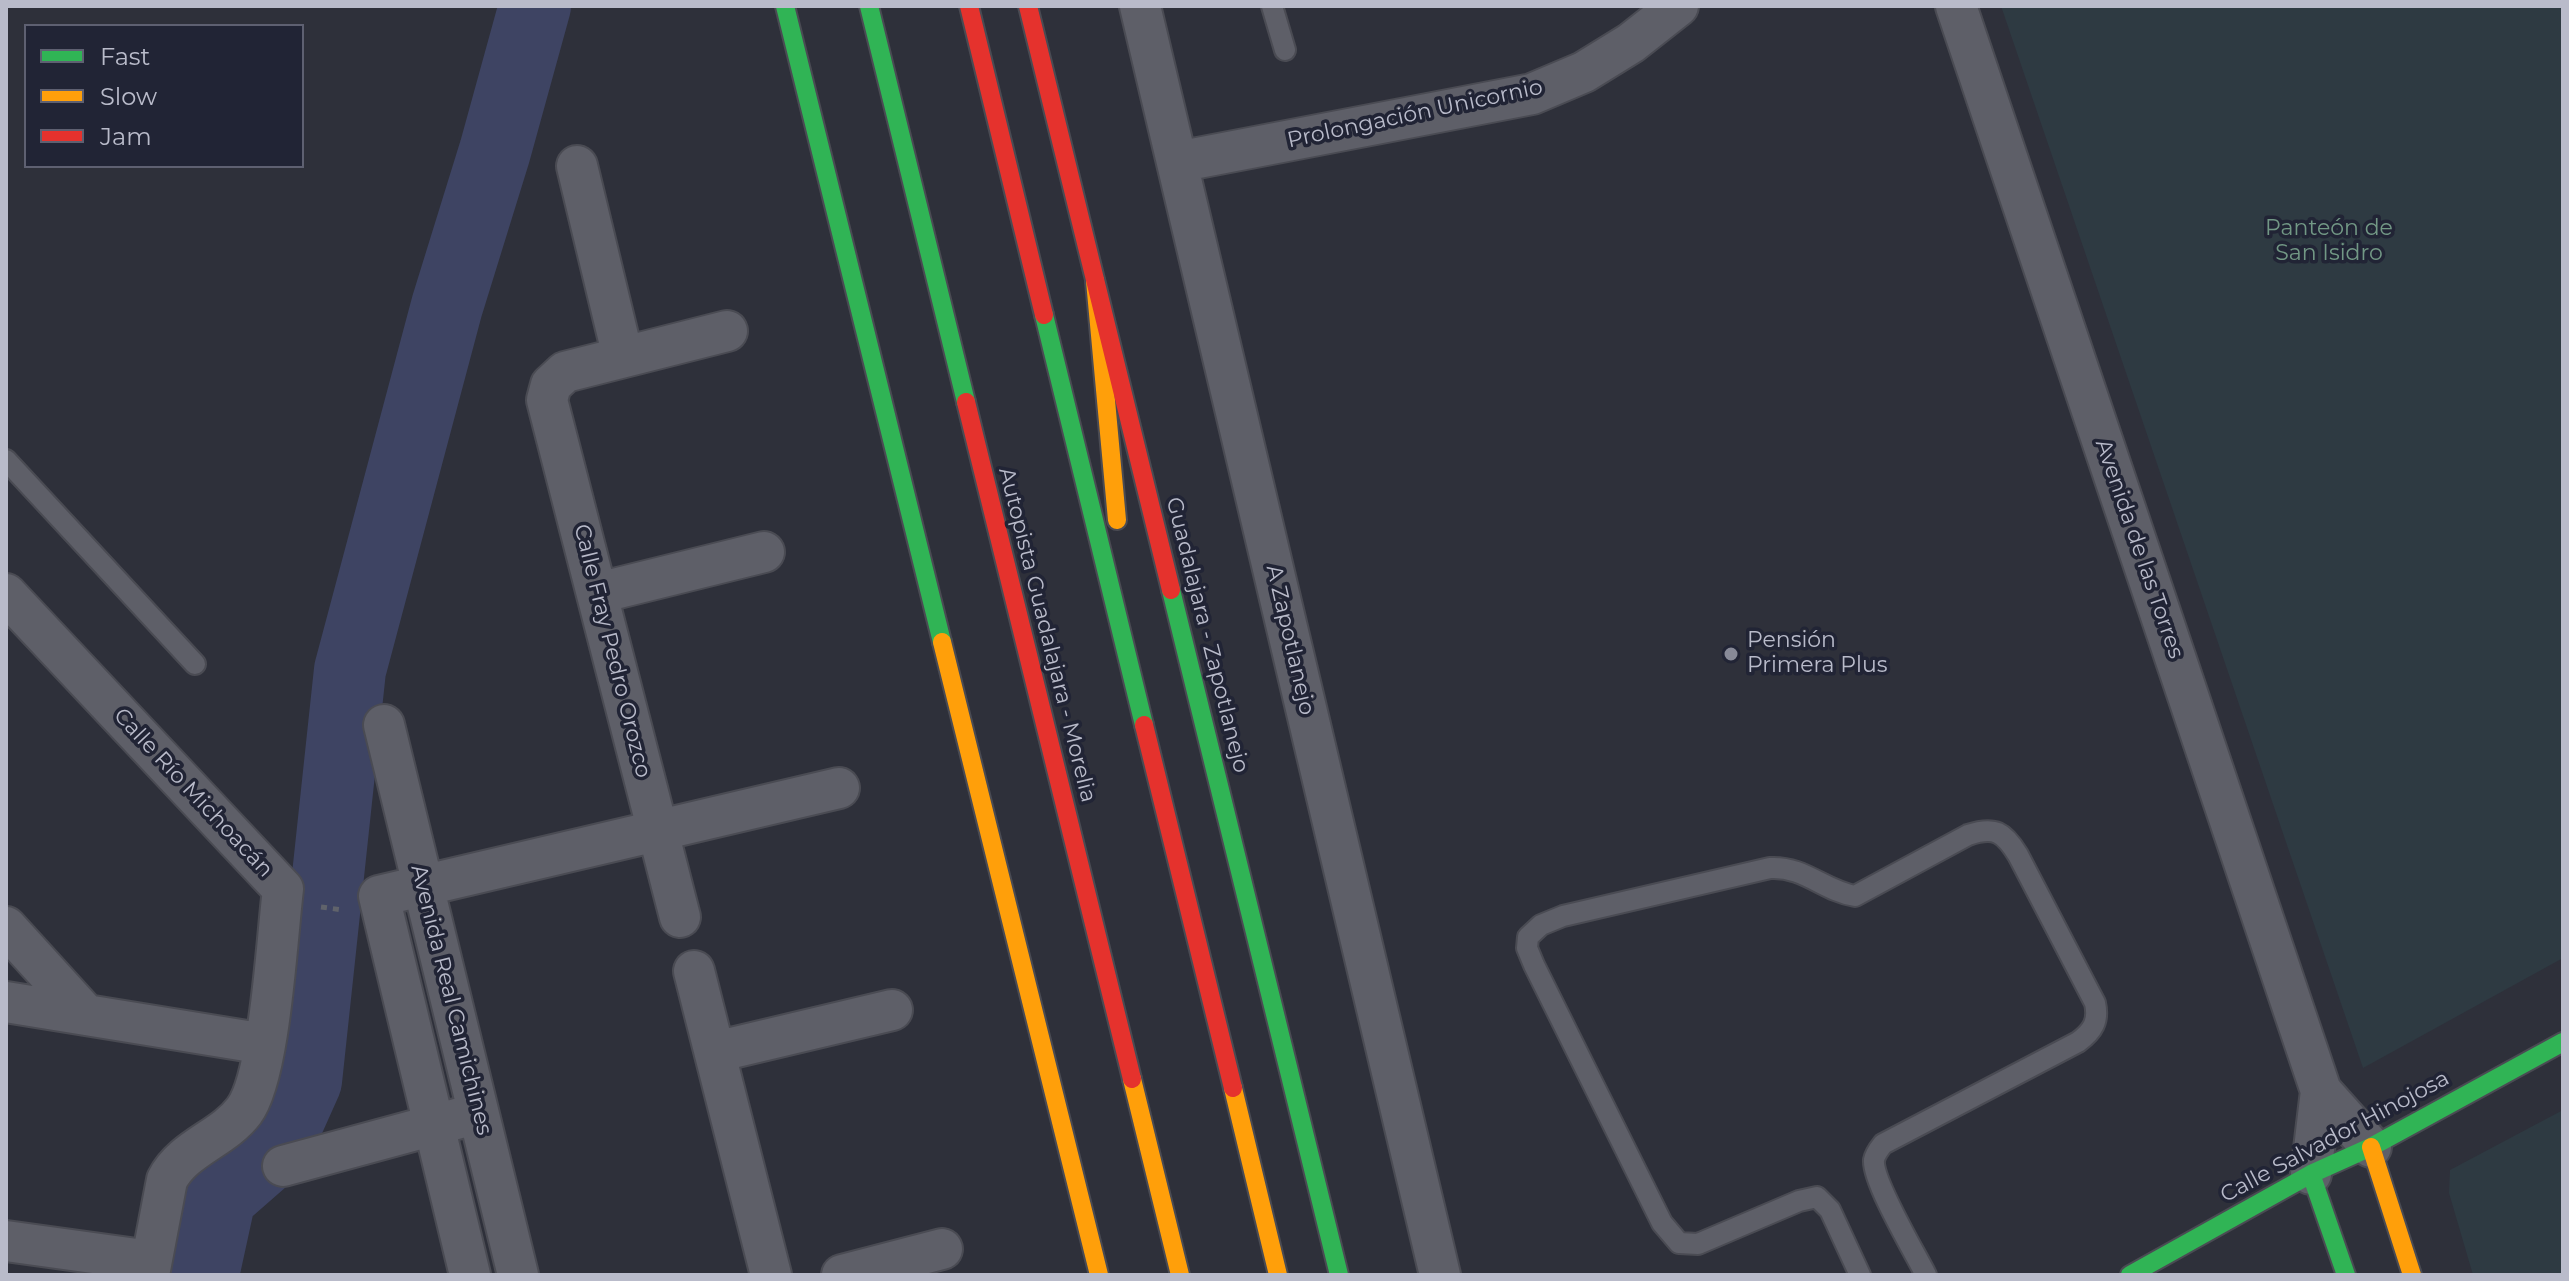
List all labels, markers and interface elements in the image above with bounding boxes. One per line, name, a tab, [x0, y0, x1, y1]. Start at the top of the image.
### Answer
legend	[24, 24, 304, 168]
text: Fast	[100, 42, 150, 71]
street label: Prolongación Unicornio	[1285, 74, 1545, 154]
text: Slow	[100, 82, 157, 111]
text: Jam	[100, 122, 152, 151]
park label: Panteón de San Isidro	[2265, 216, 2393, 268]
street label: Avenida de las Torres	[2089, 436, 2189, 662]
street label: Autopista Guadalajara - Morelia	[993, 465, 1101, 805]
street label: Guadalajara - Zapotlanejo	[1160, 494, 1254, 776]
street label: Calle Fray Pedro Orozco	[568, 521, 656, 781]
street label: A Zapotlanejo	[1260, 562, 1320, 718]
place label: Pensión Primera Plus	[1747, 628, 1887, 680]
marker: Pensión Primera Plus	[1722, 645, 1740, 663]
street label: Calle Río Michoacán	[108, 703, 278, 883]
street label: Avenida Real Camichines	[405, 862, 497, 1138]
street label: Calle Salvador Hinojosa	[2216, 1065, 2454, 1209]

